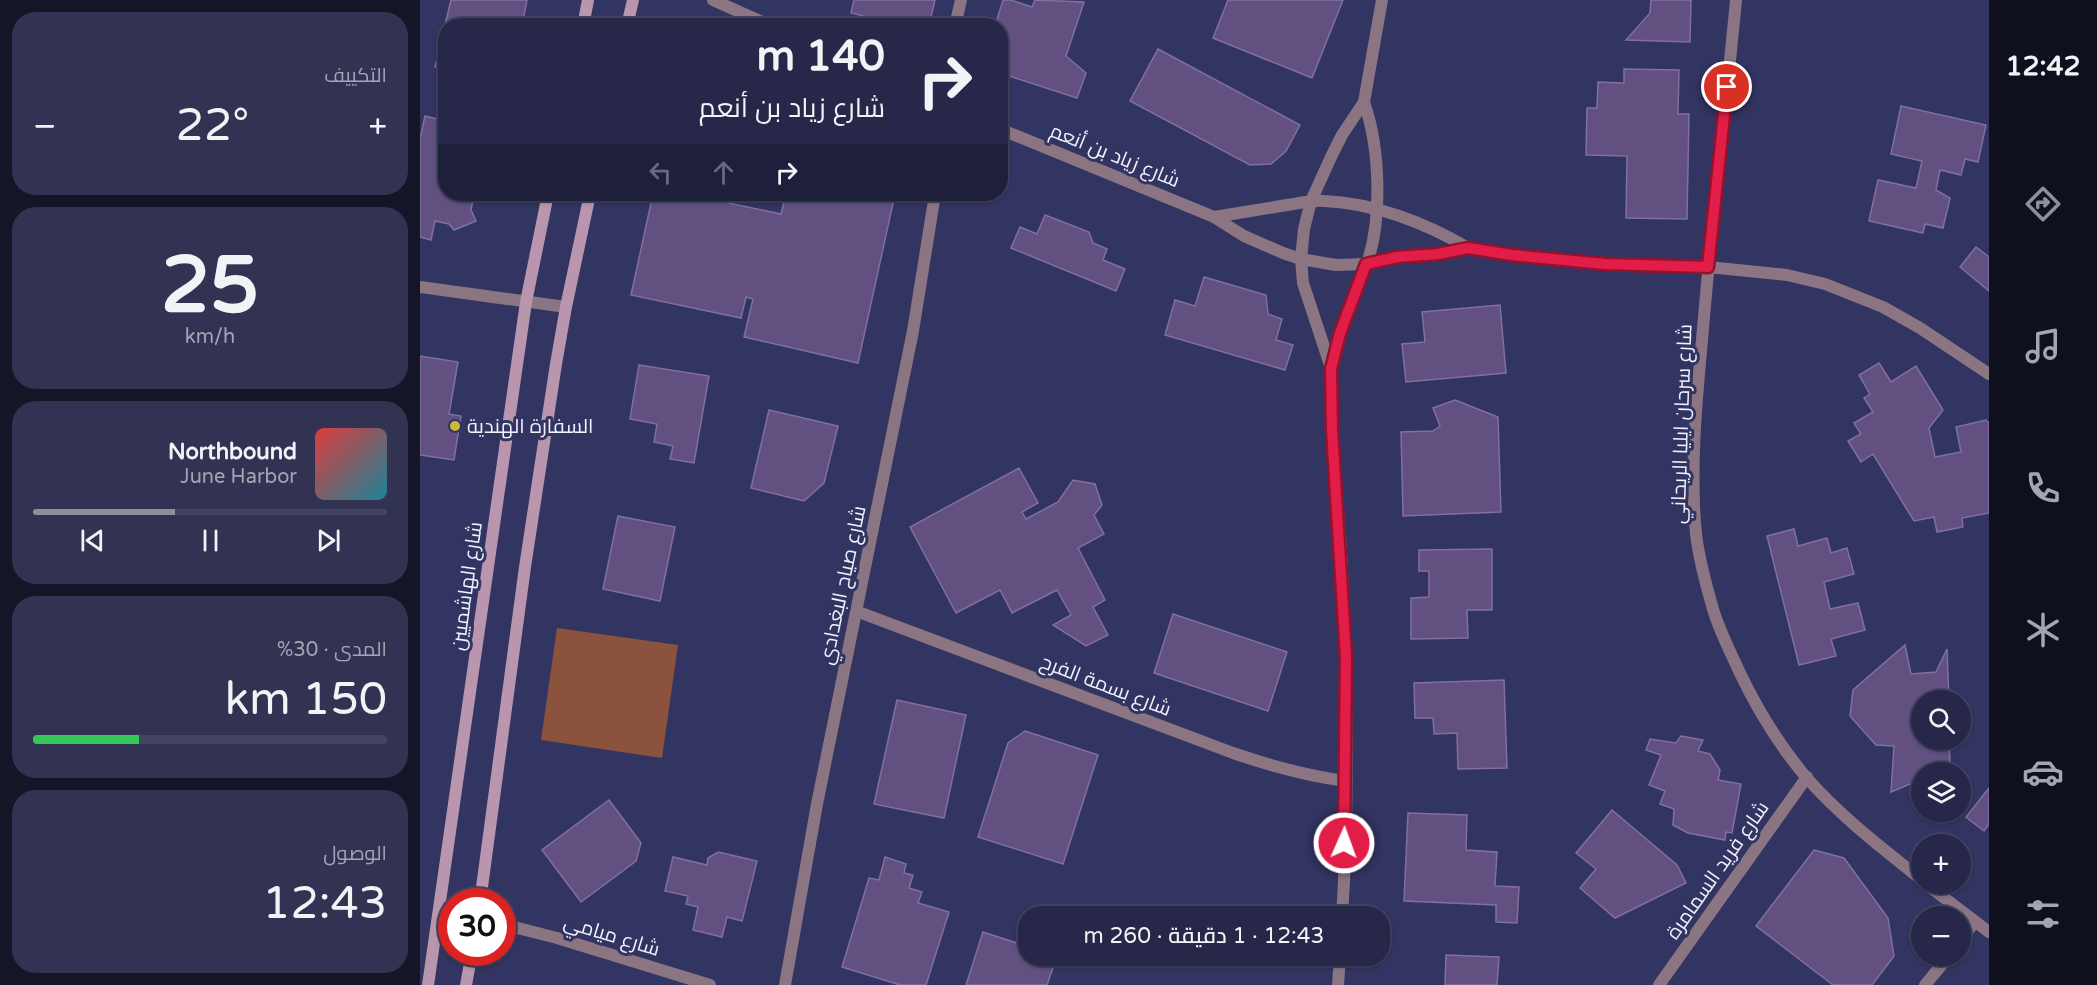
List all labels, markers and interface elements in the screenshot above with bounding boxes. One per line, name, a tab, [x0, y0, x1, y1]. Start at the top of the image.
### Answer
text: 140 m	[756, 31, 885, 82]
icon: right	[906, 42, 984, 120]
text: 12:42	[2006, 50, 2080, 83]
pin	[1701, 61, 1752, 112]
text: التكييف	[324, 64, 387, 88]
icon: arrive	[1710, 70, 1743, 103]
text: شارع زياد بن أنعم	[699, 92, 885, 125]
text: 22°	[176, 99, 249, 153]
text: −	[33, 107, 57, 146]
text: +	[368, 107, 387, 146]
street label: شارع زياد بن أنعم	[1046, 118, 1183, 194]
icon: left	[644, 156, 677, 189]
icon: ahead	[707, 156, 740, 189]
icon: right	[770, 156, 803, 189]
icon: directions	[2022, 183, 2064, 225]
text: 25	[161, 239, 259, 333]
street label: شارع سرحان ايليا الريحاني	[1667, 324, 1700, 525]
text: km/h	[185, 325, 235, 349]
icon: music	[2022, 325, 2064, 367]
place label: السفارة الهندية	[467, 415, 593, 439]
marker: السفارة الهندية	[448, 419, 462, 433]
text: Northbound	[168, 439, 297, 465]
text: June Harbor	[180, 465, 297, 489]
icon: phone	[2022, 467, 2064, 509]
street label: شارع صياح البغدادي	[814, 503, 874, 668]
street label: شارع الهاشميين	[446, 520, 489, 652]
icon: previous	[76, 524, 109, 557]
icon: pause	[194, 524, 227, 557]
icon: next	[312, 524, 345, 557]
icon: climate	[2022, 609, 2064, 651]
text: المدى · 30%	[277, 638, 387, 662]
street label: شارع بسمة الفرح	[1037, 650, 1174, 723]
text: 150 km	[225, 673, 387, 727]
map controls	[1911, 690, 1971, 966]
button: search	[1911, 690, 1971, 750]
icon: car	[2022, 751, 2064, 793]
button: layers	[1911, 762, 1971, 822]
street label: شارع فريد السمامرة	[1661, 797, 1775, 945]
position arrow	[1312, 811, 1376, 875]
button: +	[1911, 834, 1971, 894]
text: الوصول	[323, 842, 387, 866]
text: 12:43	[262, 877, 387, 931]
speed limit sign: 30	[438, 888, 516, 966]
icon: filters	[2022, 893, 2064, 935]
button: −	[1911, 906, 1971, 966]
street label: شارع ميامي	[560, 910, 663, 965]
text: 12:43 · 1 دقيقة · 260 m	[1084, 923, 1324, 949]

